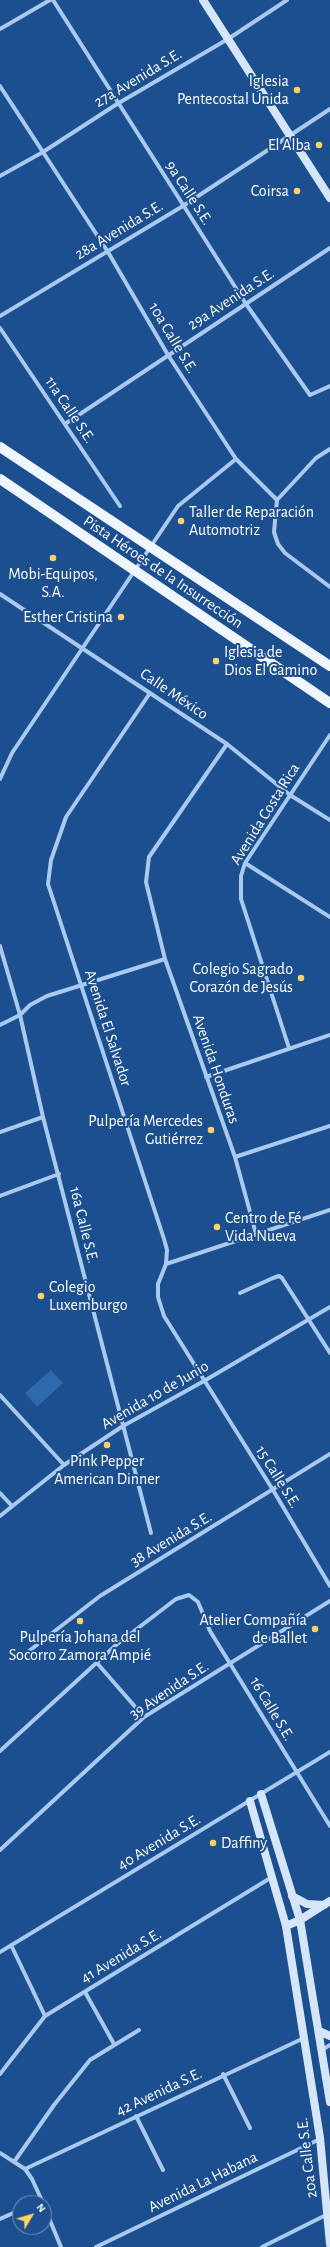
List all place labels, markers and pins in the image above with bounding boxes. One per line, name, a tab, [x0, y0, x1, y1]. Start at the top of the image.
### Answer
place label: Iglesia Pentecostal Unida	[177, 71, 289, 109]
marker: Iglesia Pentecostal Unida	[292, 85, 302, 95]
place label: El Alba	[268, 135, 311, 155]
marker: El Alba	[314, 140, 324, 150]
place label: Coirsa	[251, 181, 289, 201]
marker: Coirsa	[292, 186, 302, 196]
place label: Taller de Reparación Automotriz	[189, 502, 314, 540]
marker: Taller de Reparación Automotriz	[176, 516, 186, 526]
marker: Mobi-Equipos, S.A.	[48, 553, 58, 563]
place label: Mobi-Equipos, S.A.	[8, 564, 98, 602]
place label: Esther Cristina	[23, 607, 113, 627]
marker: Esther Cristina	[116, 612, 126, 622]
place label: Iglesia de Dios El Camino	[224, 642, 317, 680]
marker: Iglesia de Dios El Camino	[211, 656, 221, 666]
place label: Colegio Sagrado Corazón de Jesús	[190, 959, 293, 997]
marker: Colegio Sagrado Corazón de Jesús	[296, 973, 306, 983]
place label: Pulpería Mercedes Gutiérrez	[88, 1111, 203, 1149]
marker: Pulpería Mercedes Gutiérrez	[206, 1125, 216, 1135]
place label: Centro de Fé Vida Nueva	[225, 1208, 301, 1246]
marker: Centro de Fé Vida Nueva	[212, 1222, 222, 1232]
place label: Colegio Luxemburgo	[49, 1277, 128, 1315]
marker: Colegio Luxemburgo	[36, 1291, 46, 1301]
marker: Pink Pepper American Dinner	[102, 1440, 112, 1450]
place label: Pink Pepper American Dinner	[54, 1451, 160, 1489]
place label: Atelier Compañía de Ballet	[199, 1610, 307, 1648]
marker: Pulpería Johana del Socorro Zamora Ampié	[75, 1616, 85, 1626]
marker: Atelier Compañía de Ballet	[310, 1624, 320, 1634]
place label: Pulpería Johana del Socorro Zamora Ampié	[9, 1627, 151, 1665]
place label: Daffiny	[221, 1833, 267, 1853]
marker: Daffiny	[208, 1838, 218, 1848]

